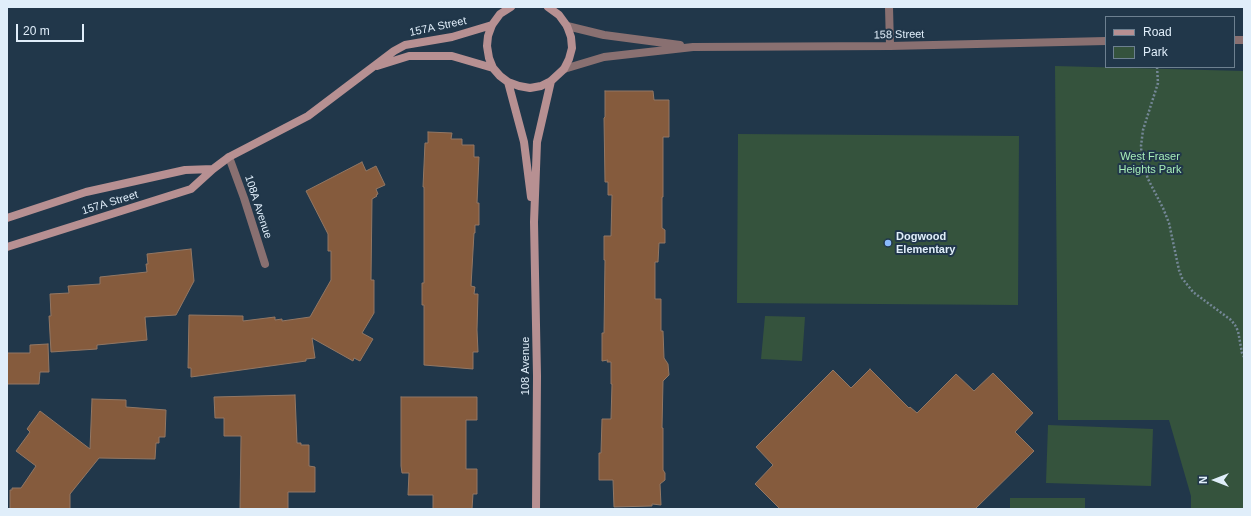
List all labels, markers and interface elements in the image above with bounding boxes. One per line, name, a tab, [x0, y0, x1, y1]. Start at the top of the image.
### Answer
street label: 157A Street	[408, 15, 468, 39]
scale bar	[18, 16, 86, 42]
legend	[1105, 16, 1235, 68]
text: 20 m	[23, 24, 50, 38]
text: Road	[1143, 25, 1172, 39]
street label: 158 Street	[874, 28, 924, 42]
text: Park	[1143, 45, 1168, 59]
park label: West Fraser Heights Park	[1119, 150, 1181, 176]
street label: 108A Avenue	[242, 174, 274, 240]
street label: 157A Street	[80, 188, 140, 218]
place label: Dogwood Elementary	[896, 230, 955, 256]
marker: Dogwood Elementary	[883, 238, 893, 248]
street label: 108 Avenue	[519, 337, 533, 395]
north arrow	[1195, 460, 1235, 500]
text: N	[1197, 476, 1209, 484]

